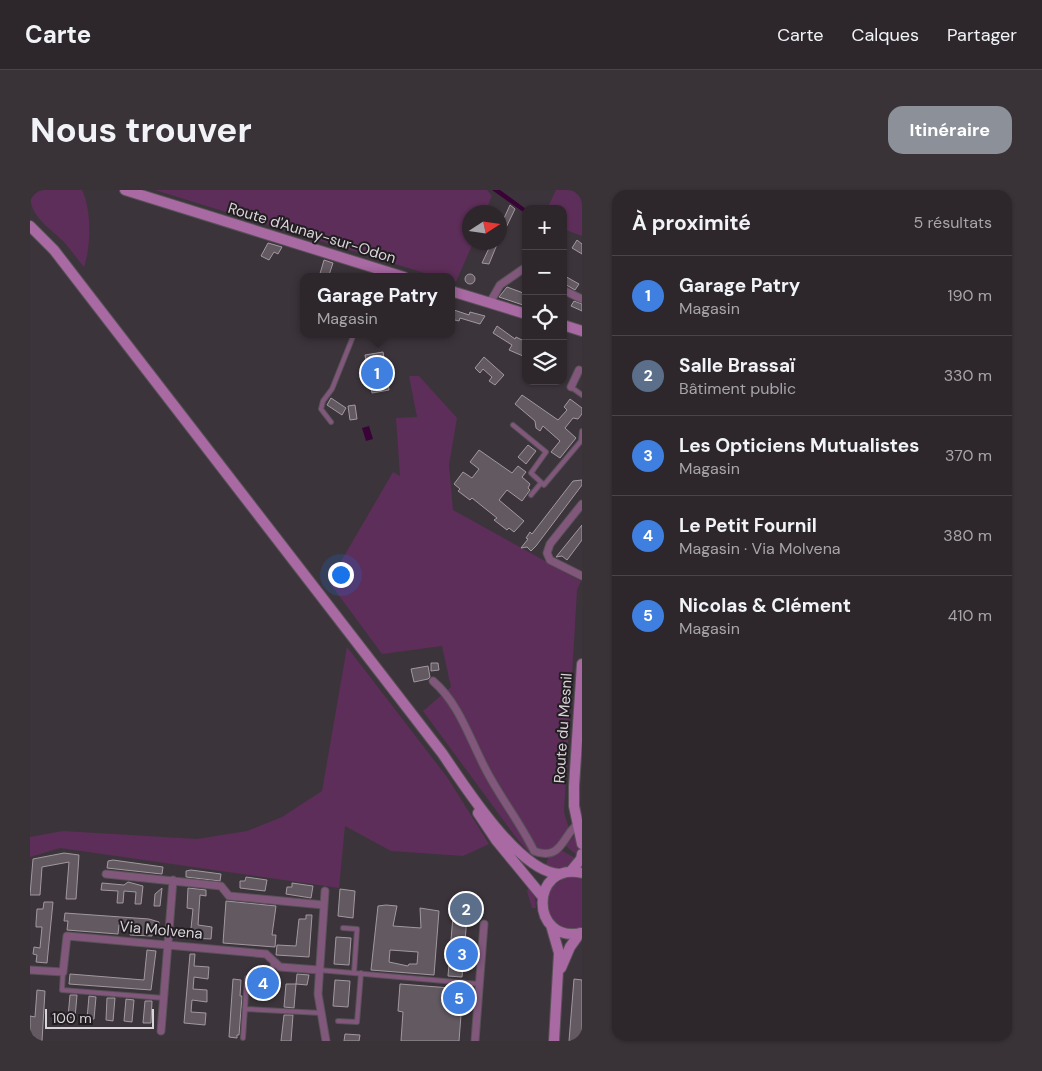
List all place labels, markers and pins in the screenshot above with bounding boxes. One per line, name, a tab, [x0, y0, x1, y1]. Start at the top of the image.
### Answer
pin: 1	[361, 354, 393, 392]
pin: 2	[450, 890, 482, 928]
pin: 3	[446, 935, 478, 973]
pin: 4	[247, 964, 279, 1002]
pin: 5	[443, 979, 475, 1017]

